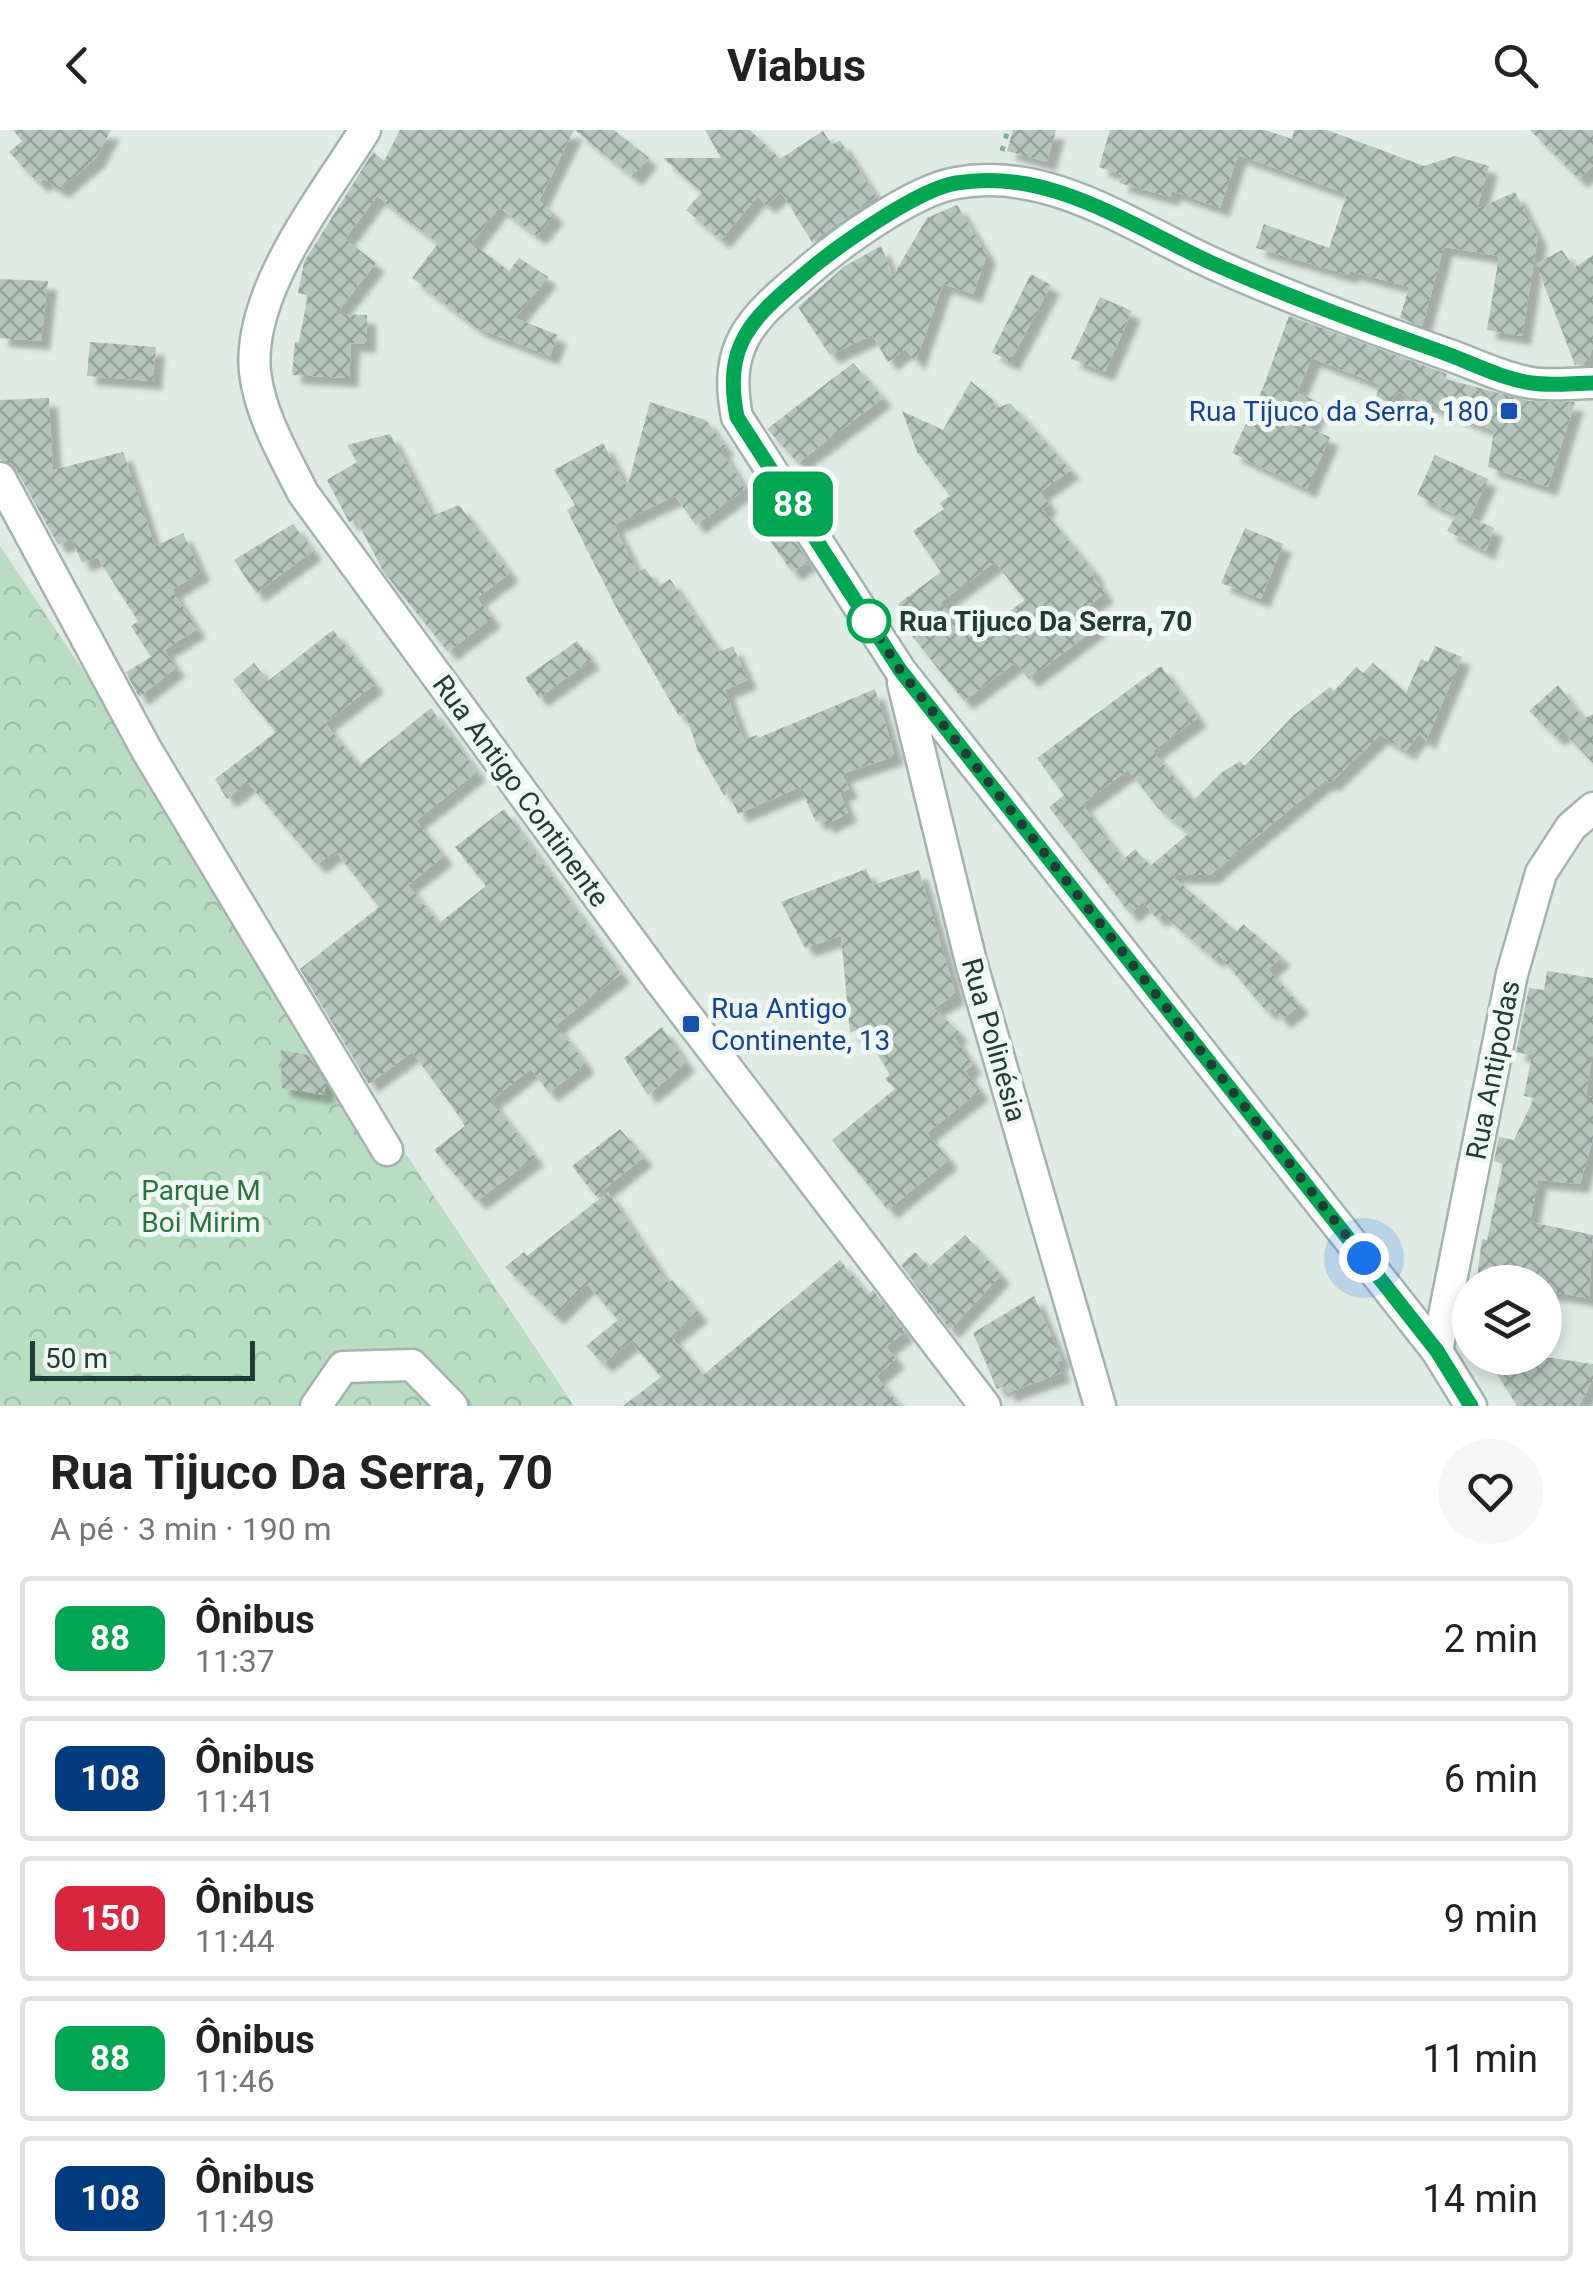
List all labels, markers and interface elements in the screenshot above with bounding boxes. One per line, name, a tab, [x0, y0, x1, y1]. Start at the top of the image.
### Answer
icon: back	[50, 38, 105, 93]
icon: search	[1488, 38, 1543, 93]
text: Viabus	[727, 39, 866, 92]
place label: Rua Tijuco da Serra, 180	[1189, 395, 1489, 428]
marker: Rua Tijuco da Serra, 180	[1498, 400, 1520, 422]
line badge: 88	[748, 472, 838, 536]
text: 88	[773, 484, 813, 525]
marker: Rua Tijuco Da Serra, 70	[848, 600, 890, 642]
place label: Rua Tijuco Da Serra, 70	[899, 605, 1192, 638]
street label: Rua Antigo Continente	[426, 669, 616, 913]
street label: Rua Polinésia	[955, 954, 1033, 1126]
street label: Rua Antipodas	[1459, 978, 1527, 1162]
place label: Rua Antigo Continente, 13	[711, 992, 890, 1057]
marker: Rua Antigo Continente, 13	[680, 1013, 702, 1035]
park label: Parque M Boi Mirim	[141, 1174, 261, 1239]
your location	[1339, 1233, 1389, 1283]
map controls	[1452, 1265, 1562, 1375]
button: layers	[1452, 1265, 1562, 1375]
scale bar	[30, 1336, 255, 1380]
text: 50 m	[45, 1342, 108, 1375]
button: heart	[1438, 1439, 1543, 1544]
text: Rua Tijuco Da Serra, 70	[50, 1444, 553, 1501]
text: A pé · 3 min · 190 m	[50, 1510, 332, 1548]
text: Ônibus	[195, 1598, 315, 1642]
text: 2 min	[1444, 1617, 1538, 1661]
text: 88	[90, 1618, 130, 1659]
text: 11:37	[195, 1642, 275, 1680]
text: Ônibus	[195, 1738, 315, 1782]
text: 6 min	[1444, 1757, 1538, 1801]
text: 108	[80, 1758, 140, 1799]
text: 11:41	[195, 1782, 275, 1820]
text: Ônibus	[195, 1878, 315, 1922]
text: 9 min	[1444, 1897, 1538, 1941]
text: 150	[80, 1898, 140, 1939]
text: 11:44	[195, 1922, 275, 1960]
text: Ônibus	[195, 2018, 315, 2062]
text: 11 min	[1422, 2037, 1538, 2081]
text: 88	[90, 2038, 130, 2079]
text: 11:46	[195, 2062, 275, 2100]
text: Ônibus	[195, 2158, 315, 2202]
text: 14 min	[1422, 2177, 1538, 2221]
text: 108	[80, 2178, 140, 2219]
text: 11:49	[195, 2202, 275, 2240]

